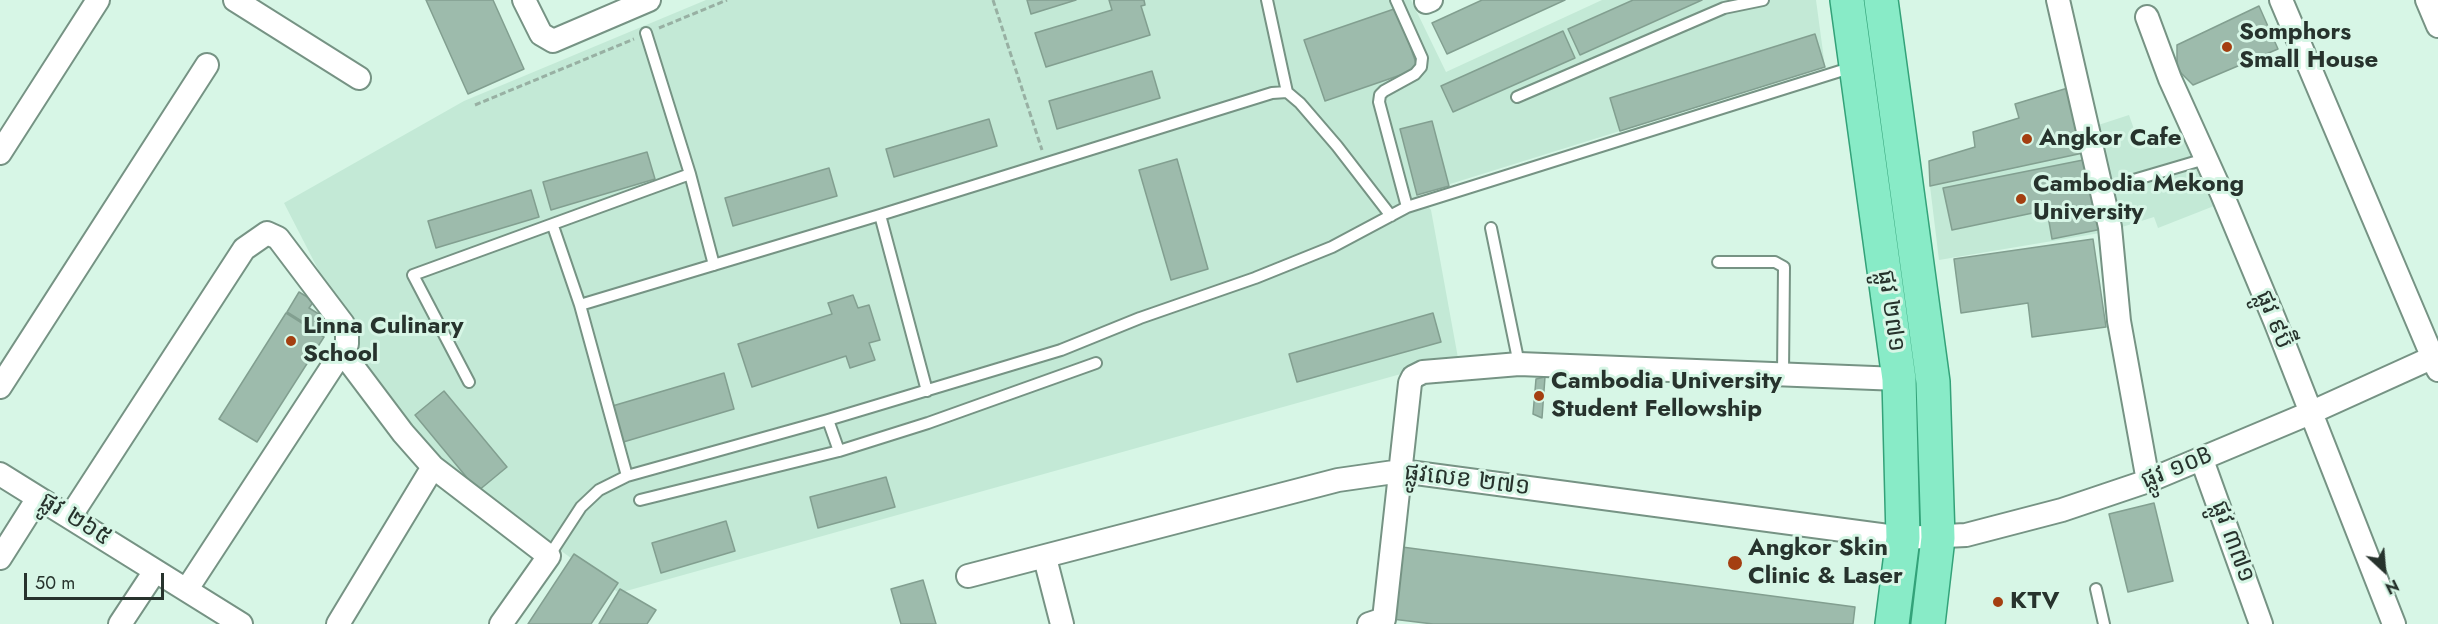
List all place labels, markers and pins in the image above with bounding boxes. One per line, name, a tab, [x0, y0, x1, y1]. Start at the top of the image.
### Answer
place label: Somphors Small House	[2239, 19, 2378, 75]
marker: Somphors Small House	[2220, 40, 2234, 54]
place label: Angkor Cafe	[2039, 125, 2182, 153]
marker: Angkor Cafe	[2020, 132, 2034, 146]
place label: Cambodia Mekong University	[2033, 171, 2244, 227]
marker: Cambodia Mekong University	[2014, 192, 2028, 206]
place label: Linna Culinary School	[303, 313, 464, 369]
marker: Linna Culinary School	[284, 334, 298, 348]
place label: Cambodia University Student Fellowship	[1551, 368, 1782, 424]
marker: Cambodia University Student Fellowship	[1532, 389, 1546, 403]
place label: Angkor Skin Clinic & Laser	[1748, 535, 1903, 591]
marker: Angkor Skin Clinic & Laser	[1726, 554, 1744, 572]
place label: KTV	[2010, 588, 2059, 616]
marker: KTV	[1991, 595, 2005, 609]

